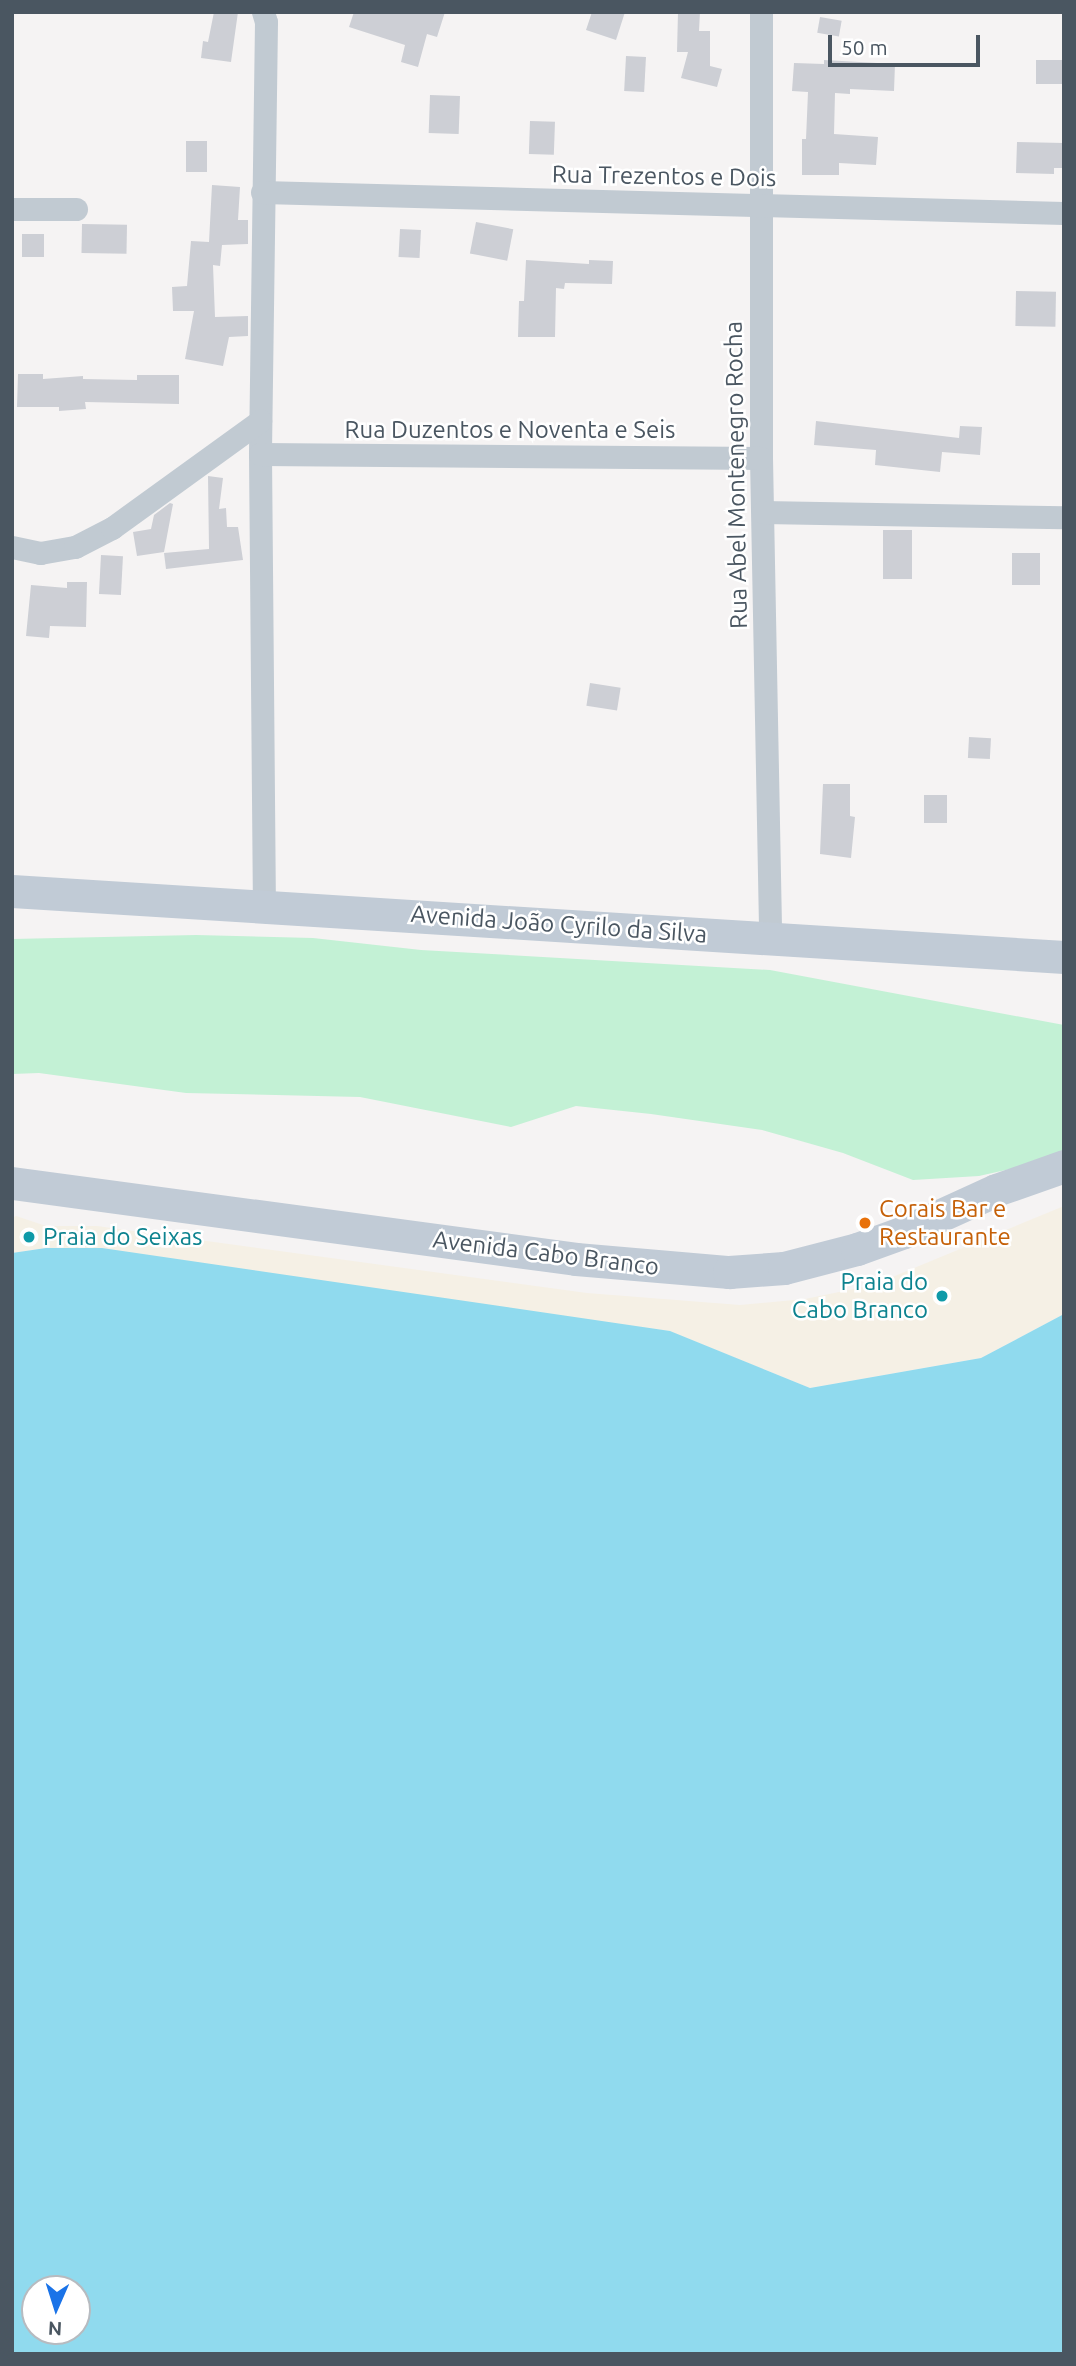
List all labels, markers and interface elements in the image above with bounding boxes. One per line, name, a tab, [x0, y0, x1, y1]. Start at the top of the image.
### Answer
scale bar	[831, 21, 983, 65]
text: 50 m	[841, 35, 888, 59]
street label: Rua Trezentos e Dois	[552, 160, 776, 192]
street label: Rua Abel Montenegro Rocha	[719, 321, 753, 629]
street label: Rua Duzentos e Noventa e Seis	[345, 416, 675, 444]
street label: Avenida João Cyrilo da Silva	[410, 899, 708, 949]
place label: Corais Bar e Restaurante	[879, 1195, 1011, 1251]
marker: Corais Bar e Restaurante	[857, 1215, 873, 1231]
place label: Praia do Seixas	[43, 1223, 202, 1251]
street label: Avenida Cabo Branco	[431, 1225, 661, 1281]
marker: Praia do Seixas	[21, 1229, 37, 1245]
place label: Praia do Cabo Branco	[792, 1268, 928, 1324]
marker: Praia do Cabo Branco	[934, 1288, 950, 1304]
north arrow	[21, 2275, 91, 2345]
text: N	[47, 2318, 63, 2340]

